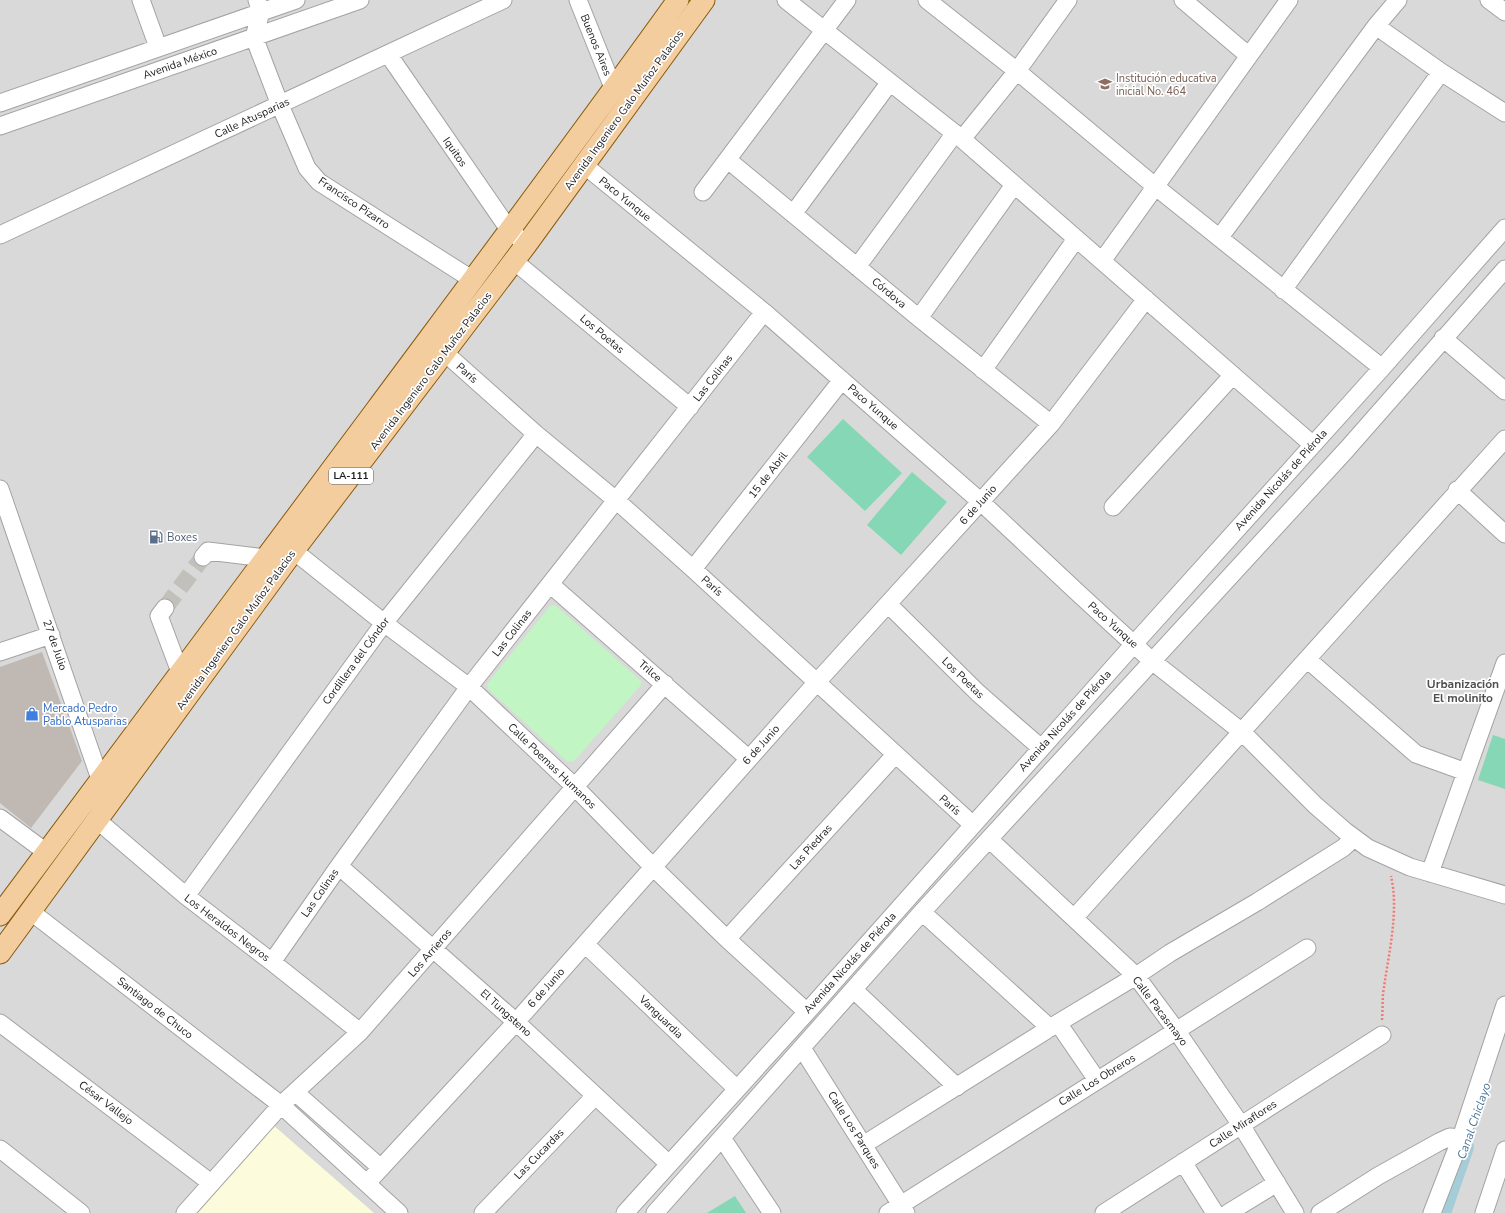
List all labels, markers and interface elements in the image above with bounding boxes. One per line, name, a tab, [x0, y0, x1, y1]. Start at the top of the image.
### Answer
street label: Buenos Aires	[577, 12, 615, 78]
street label: Avenida Ingeniero Galo Muñoz Palacios	[561, 27, 687, 193]
street label: Avenida México	[141, 43, 219, 83]
place label: Institución educativa inicial No. 464	[1116, 71, 1217, 99]
school or university icon: Institución educativa inicial No. 464	[1097, 76, 1113, 92]
street label: Calle Atusparias	[212, 94, 292, 142]
street label: Iquitos	[439, 134, 471, 170]
street label: Paco Yunque	[596, 173, 654, 225]
street label: Francisco Pizarro	[315, 174, 393, 232]
street label: Córdova	[869, 274, 910, 312]
street label: Avenida Ingeniero Galo Muñoz Palacios	[367, 289, 495, 453]
street label: Los Poetas	[577, 311, 627, 357]
street label: Las Colinas	[690, 351, 736, 405]
street label: París	[453, 359, 481, 387]
street label: Paco Yunque	[844, 381, 902, 433]
street label: Avenida Nicolás de Piérola	[1231, 426, 1331, 534]
street label: 15 de Abril	[745, 448, 791, 501]
road number: LA-111	[329, 468, 373, 484]
street label: 6 de Junio	[956, 482, 1000, 528]
fuel station icon: Boxes	[148, 529, 164, 545]
place label: Boxes	[167, 530, 197, 545]
street label: Avenida Ingeniero Galo Muñoz Palacios	[173, 547, 299, 713]
street label: París	[698, 572, 726, 600]
street label: Paco Yunque	[1085, 598, 1142, 652]
street label: Las Colinas	[489, 606, 535, 660]
street label: Cordillera del Cóndor	[319, 614, 393, 708]
street label: 27 de Julio	[39, 618, 71, 672]
street label: Los Poetas	[938, 654, 988, 702]
street label: Trilce	[635, 657, 665, 685]
street label: Avenida Nicolás de Piérola	[1015, 667, 1115, 775]
district label: Urbanización El molinito	[1427, 676, 1499, 706]
place label: Mercado Pedro Pablo Atusparias	[43, 701, 127, 729]
shop icon: Mercado Pedro Pablo Atusparias	[24, 706, 40, 722]
street label: Calle Poemas Humanos	[504, 720, 600, 812]
street label: 6 de Junio	[739, 722, 783, 768]
street label: París	[936, 791, 964, 819]
street label: Las Piedras	[786, 821, 836, 873]
street label: Las Colinas	[298, 866, 342, 920]
street label: Los Heraldos Negros	[181, 891, 273, 965]
street label: Avenida Nicolás de Piérola	[800, 909, 900, 1017]
street label: Los Arrieros	[405, 926, 455, 980]
street label: 6 de Junio	[524, 965, 568, 1011]
street label: Calle Pacasmayo	[1129, 973, 1191, 1049]
street label: Santiago de Chuco	[114, 974, 196, 1042]
street label: El Tungsteno	[477, 986, 535, 1040]
street label: Vanguardia	[635, 991, 687, 1042]
street label: Calle Los Obreros	[1056, 1050, 1138, 1110]
street label: César Vallejo	[76, 1078, 136, 1128]
water label: Canal Chiclayo	[1453, 1080, 1495, 1161]
street label: Calle Los Parques	[824, 1089, 884, 1171]
street label: Calle Miraflores	[1206, 1097, 1280, 1151]
street label: Las Cucardas	[511, 1125, 567, 1183]

